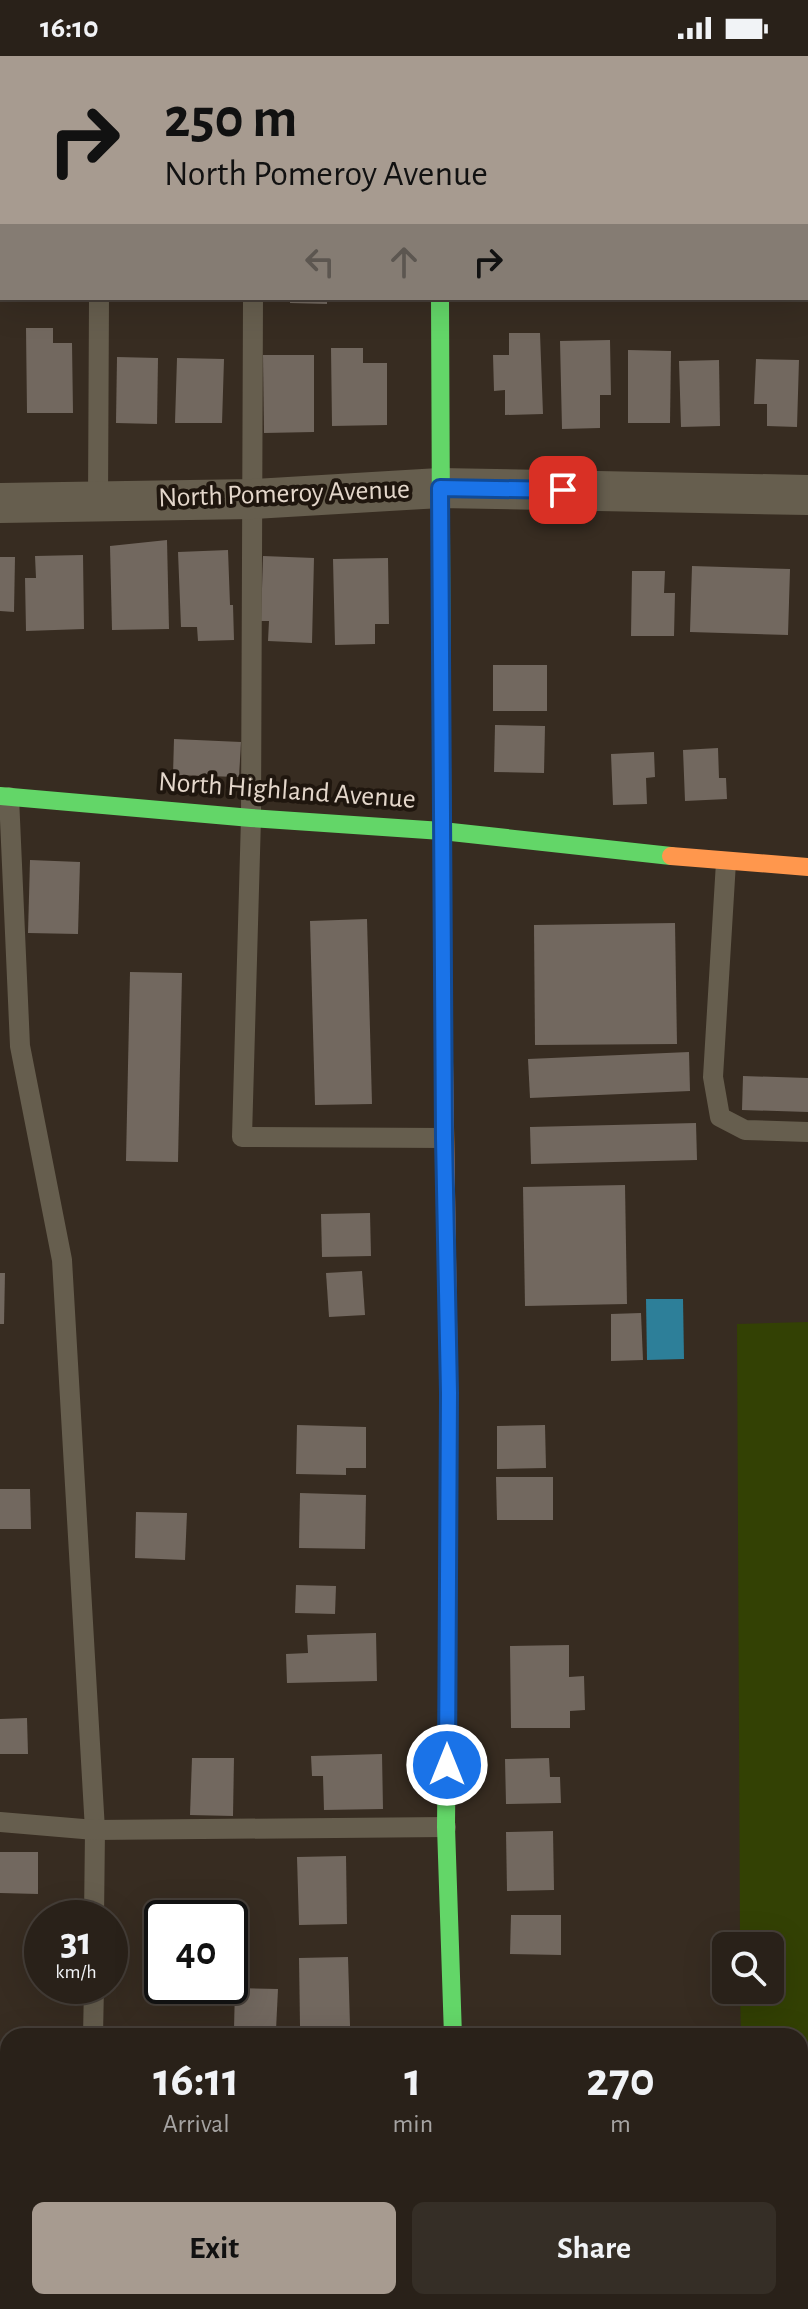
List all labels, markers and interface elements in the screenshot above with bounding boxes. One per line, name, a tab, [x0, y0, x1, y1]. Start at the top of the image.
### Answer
text: 16:10	[40, 13, 99, 43]
icon: right	[32, 88, 136, 192]
text: 250 m	[164, 91, 297, 147]
text: North Pomeroy Avenue	[164, 156, 488, 192]
icon: left	[298, 240, 342, 284]
icon: ahead	[382, 240, 426, 284]
icon: right	[466, 240, 510, 284]
pin	[529, 456, 597, 524]
icon: arrive	[541, 468, 585, 512]
street label: North Pomeroy Avenue	[158, 476, 410, 512]
street label: North Highland Avenue	[157, 768, 417, 814]
position arrow	[405, 1723, 489, 1807]
speed limit sign: 40	[144, 1900, 248, 2004]
text: 31	[60, 1922, 92, 1962]
map controls	[712, 1932, 784, 2004]
button: search	[712, 1932, 784, 2004]
text: km/h	[55, 1962, 97, 1982]
text: 16:11	[153, 2057, 239, 2105]
text: 1	[404, 2057, 421, 2105]
text: 270	[586, 2057, 655, 2105]
text: Arrival	[163, 2111, 230, 2137]
text: min	[393, 2111, 433, 2137]
text: m	[610, 2111, 631, 2137]
button: Exit	[32, 2202, 396, 2294]
button: Share	[412, 2202, 776, 2294]

